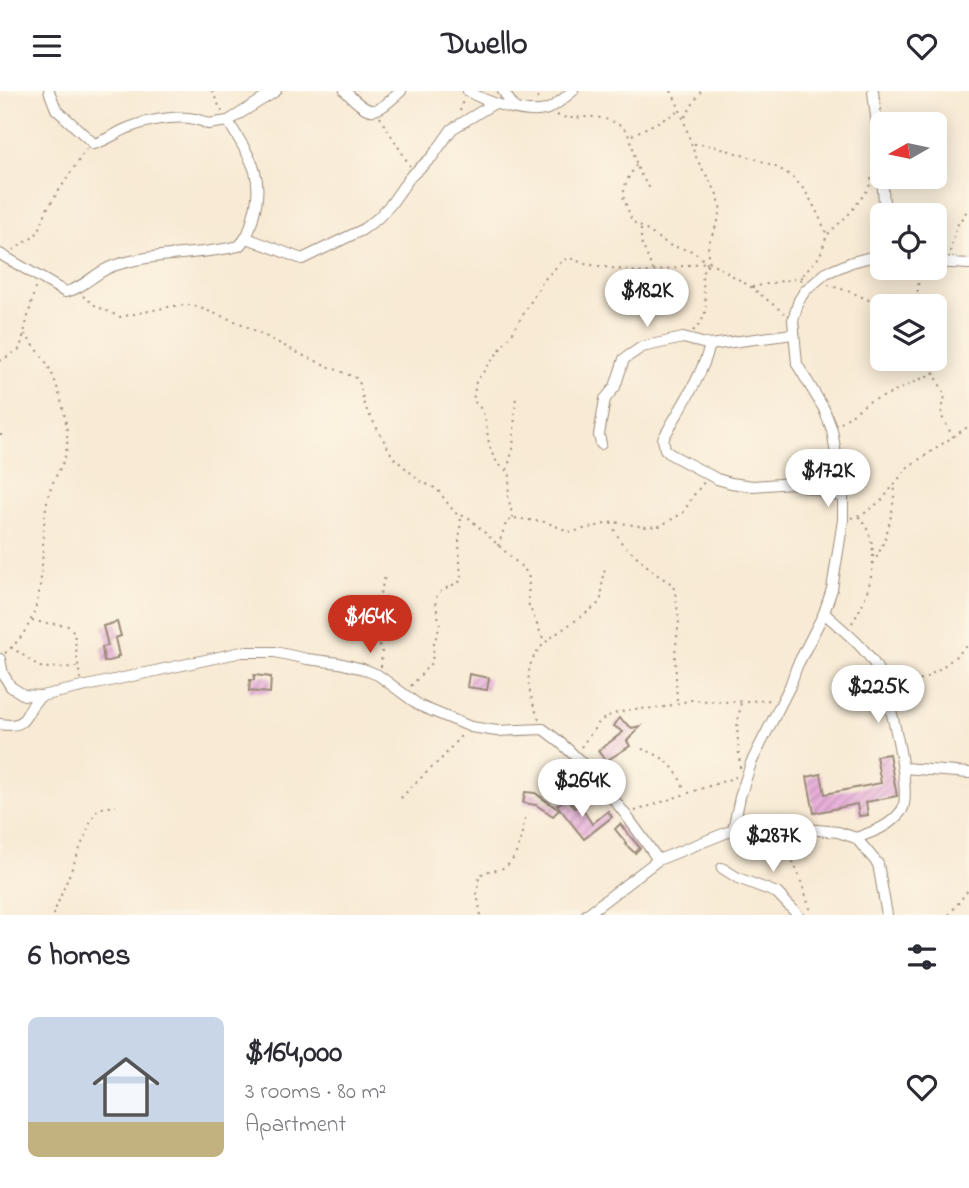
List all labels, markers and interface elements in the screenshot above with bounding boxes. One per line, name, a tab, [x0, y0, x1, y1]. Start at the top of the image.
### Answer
text: Dwello	[441, 22, 528, 69]
icon: menu	[28, 27, 66, 65]
icon: heart	[903, 27, 941, 65]
north arrow	[870, 112, 947, 189]
map controls	[870, 112, 947, 371]
button: locate	[870, 203, 947, 280]
pin: $182K	[598, 269, 696, 329]
text: $182K	[621, 275, 673, 308]
button: layers	[870, 294, 947, 371]
pin: $172K	[779, 449, 877, 509]
text: $172K	[801, 455, 855, 488]
pin: $164K	[321, 595, 419, 655]
text: $164K	[344, 601, 396, 634]
pin: $225K	[829, 665, 927, 725]
text: $225K	[847, 671, 909, 704]
pin: $264K	[533, 759, 631, 819]
text: $264K	[554, 765, 610, 798]
pin: $287K	[724, 815, 822, 874]
text: $287K	[746, 820, 800, 853]
text: 6 homes	[28, 935, 131, 979]
icon: filters	[903, 938, 941, 976]
text: $164,000	[245, 1032, 342, 1076]
icon: home	[84, 1045, 168, 1129]
icon: heart	[903, 1068, 941, 1106]
text: 3 rooms · 80 m²	[245, 1076, 386, 1109]
text: Apartment	[245, 1109, 346, 1142]

